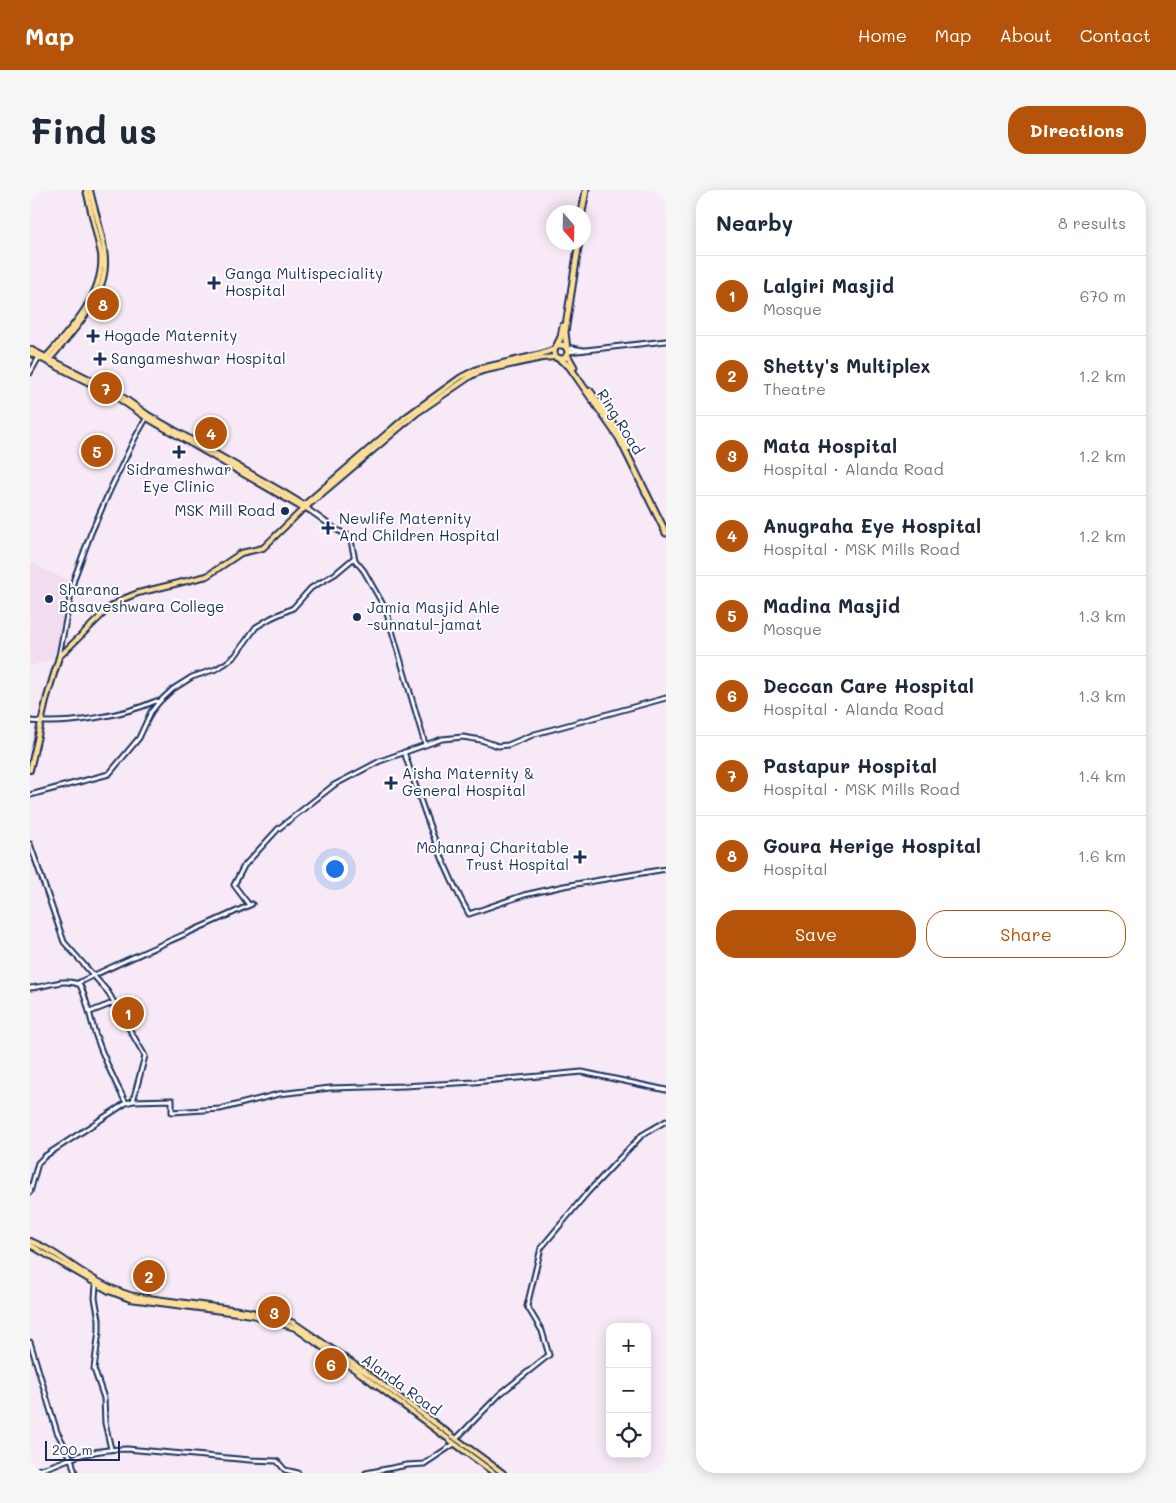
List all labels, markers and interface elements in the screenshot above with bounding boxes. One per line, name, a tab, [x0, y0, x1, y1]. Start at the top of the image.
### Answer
text: Map	[25, 20, 74, 51]
text: Home	[858, 23, 907, 47]
text: Map	[935, 23, 971, 47]
text: About	[999, 23, 1052, 47]
text: Contact	[1080, 23, 1151, 47]
button: Directions	[1008, 106, 1146, 154]
text: Find us	[30, 107, 157, 153]
north arrow	[546, 205, 591, 250]
text: Nearby	[716, 209, 793, 236]
text: 8 results	[1058, 212, 1126, 233]
place label: Ganga Multispeciality Hospital	[225, 263, 383, 300]
text: Lalgiri Masjid	[763, 273, 894, 298]
marker: Ganga Multispeciality Hospital	[207, 276, 221, 290]
pin: 8	[87, 285, 119, 323]
text: 1	[728, 285, 736, 306]
text: 670 m	[1080, 285, 1126, 306]
text: Mosque	[763, 298, 822, 319]
place label: Hogade Maternity	[104, 325, 237, 345]
marker: Hogade Maternity	[86, 329, 100, 343]
place label: Sangameshwar Hospital	[111, 348, 286, 368]
marker: Sangameshwar Hospital	[93, 352, 107, 366]
text: Shetty's Multiplex	[763, 353, 931, 378]
text: 2	[728, 365, 736, 386]
text: 1.2 km	[1079, 365, 1126, 386]
pin: 7	[90, 369, 122, 407]
text: Theatre	[763, 378, 826, 399]
street label: Ring Road	[593, 385, 649, 458]
pin: 4	[195, 414, 227, 452]
pin: 5	[81, 432, 113, 470]
text: Mata Hospital	[763, 433, 897, 458]
marker: Sidrameshwar Eye Clinic	[172, 445, 186, 459]
text: 3	[727, 445, 737, 466]
text: 1.2 km	[1079, 445, 1126, 466]
text: Hospital · Alanda Road	[763, 458, 944, 479]
place label: Sidrameshwar Eye Clinic	[127, 459, 231, 496]
place label: MSK Mill Road	[174, 500, 275, 520]
marker: MSK Mill Road	[279, 505, 291, 517]
place label: Newlife Maternity And Children Hospital	[339, 508, 499, 545]
text: Anugraha Eye Hospital	[763, 513, 981, 538]
marker: Newlife Maternity And Children Hospital	[321, 521, 335, 535]
text: 4	[727, 525, 737, 546]
text: 1.2 km	[1079, 525, 1126, 546]
text: Hospital · MSK Mills Road	[763, 538, 960, 559]
place label: Sharana Basaveshwara College	[59, 579, 224, 616]
marker: Sharana Basaveshwara College	[43, 593, 55, 605]
text: Madina Masjid	[763, 593, 900, 618]
place label: Jamia Masjid Ahle -sunnatul-jamat	[367, 597, 500, 634]
text: 5	[727, 605, 737, 626]
text: 1.3 km	[1078, 605, 1126, 626]
marker: Jamia Masjid Ahle -sunnatul-jamat	[351, 611, 363, 623]
text: Mosque	[763, 618, 822, 639]
text: Deccan Care Hospital	[763, 673, 974, 698]
text: 6	[727, 685, 737, 706]
text: 1.3 km	[1078, 685, 1126, 706]
text: Hospital · Alanda Road	[763, 698, 944, 719]
text: Pastapur Hospital	[763, 753, 937, 778]
place label: Aisha Maternity & General Hospital	[402, 763, 535, 800]
text: 7	[728, 765, 736, 786]
text: 1.4 km	[1078, 765, 1126, 786]
marker: Aisha Maternity & General Hospital	[384, 776, 398, 790]
text: Hospital · MSK Mills Road	[763, 778, 960, 799]
text: Goura Herige Hospital	[763, 833, 981, 858]
place label: Mohanraj Charitable Trust Hospital	[416, 837, 569, 874]
text: 8	[727, 845, 737, 866]
text: 1.6 km	[1078, 845, 1126, 866]
marker: Mohanraj Charitable Trust Hospital	[573, 850, 587, 864]
your location	[322, 856, 348, 882]
text: Hospital	[763, 858, 827, 879]
button: Save	[716, 910, 916, 958]
button: Share	[926, 910, 1126, 958]
pin: 1	[112, 994, 144, 1032]
pin: 2	[133, 1257, 165, 1295]
pin: 3	[258, 1293, 290, 1331]
map controls	[606, 1323, 651, 1458]
button: +	[606, 1323, 651, 1368]
pin: 6	[315, 1345, 347, 1383]
street label: Alanda Road	[358, 1349, 445, 1420]
button: −	[606, 1368, 651, 1413]
button: locate	[606, 1413, 651, 1458]
scale bar	[45, 1438, 120, 1461]
text: 200 m	[52, 1440, 93, 1459]

